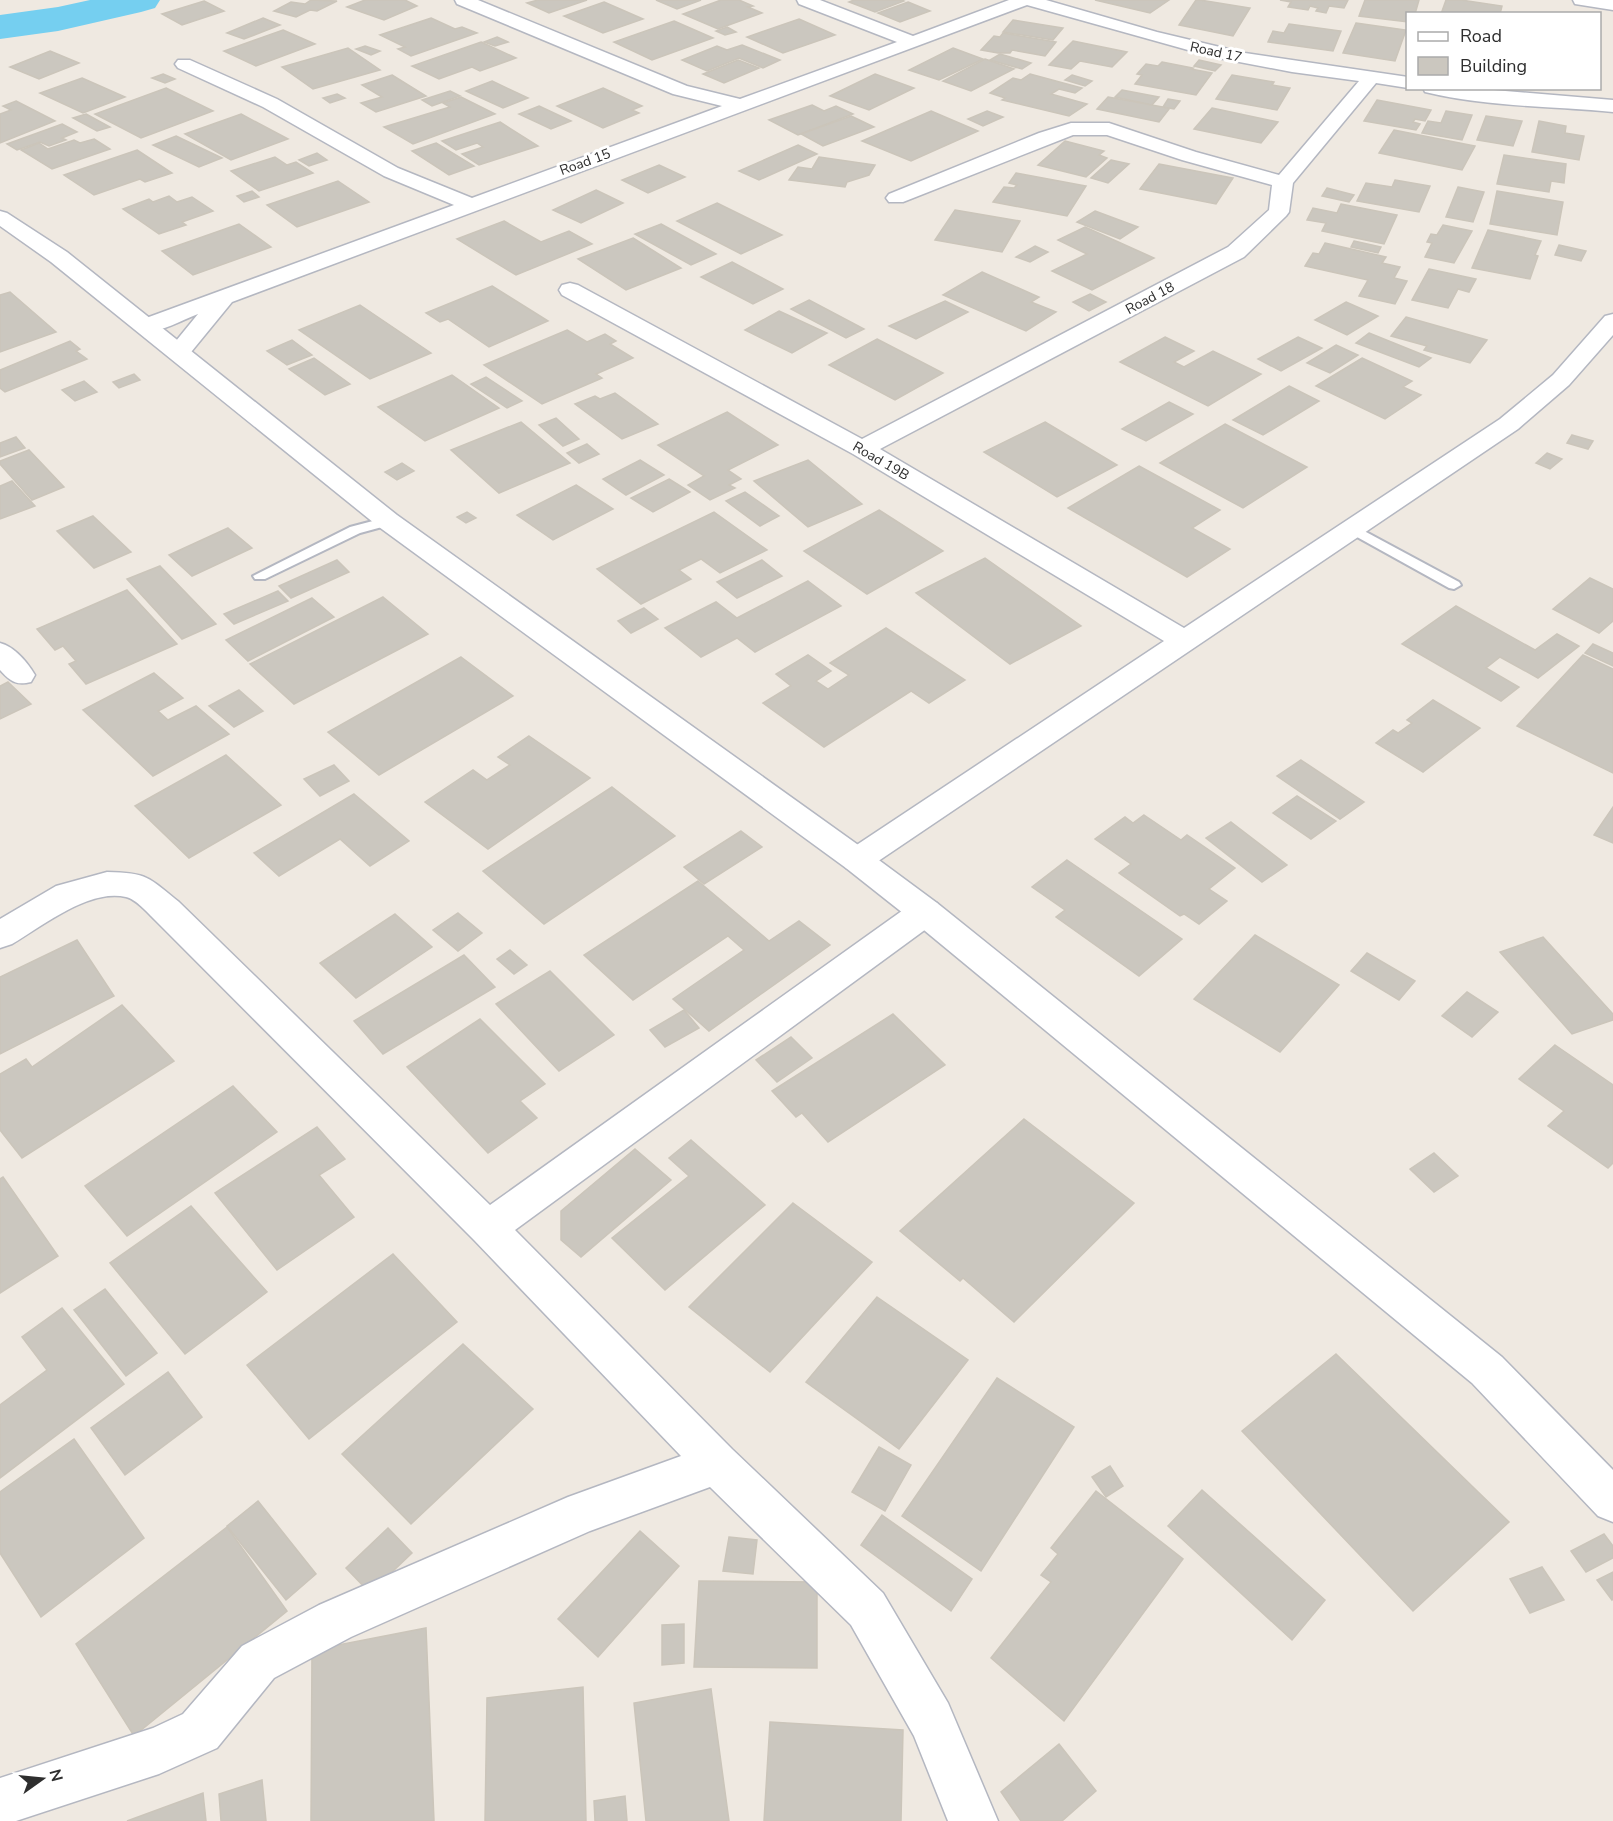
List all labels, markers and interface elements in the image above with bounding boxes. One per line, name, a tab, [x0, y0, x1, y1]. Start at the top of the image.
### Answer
legend	[1406, 12, 1601, 90]
text: Road	[1460, 24, 1502, 48]
street label: Road 17	[1188, 37, 1244, 67]
text: Building	[1460, 54, 1527, 78]
street label: Road 15	[557, 144, 613, 180]
street label: Road 18	[1122, 277, 1178, 319]
street label: Road 19B	[849, 437, 913, 485]
north arrow	[12, 1749, 72, 1809]
text: N	[43, 1767, 68, 1784]

